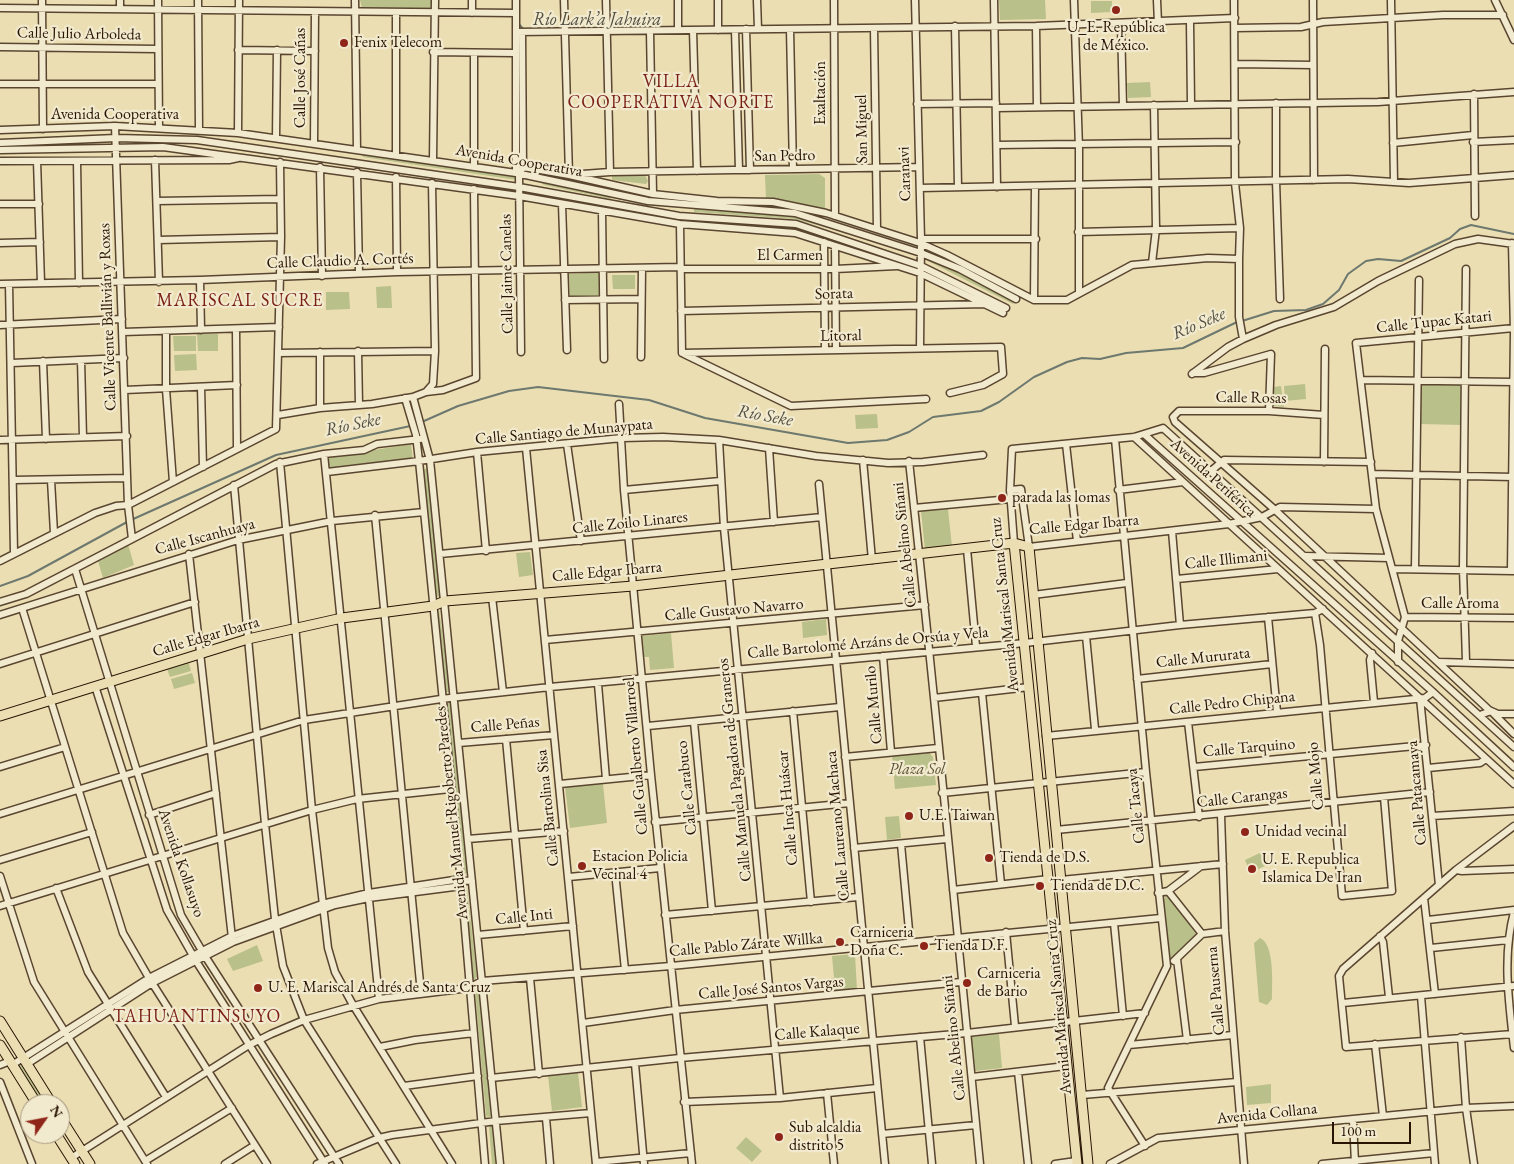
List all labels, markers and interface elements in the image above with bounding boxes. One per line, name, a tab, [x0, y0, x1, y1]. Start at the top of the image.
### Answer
marker: U_E. República de México.	[1110, 4, 1122, 16]
water label: Río Lark’a Jahuira	[533, 9, 661, 31]
place label: U_E. República de México.	[1067, 18, 1165, 56]
street label: Calle Julio Arboleda	[17, 23, 141, 45]
street label: Calle José Cañas	[291, 28, 311, 128]
place label: Fenix Telecom	[354, 33, 442, 53]
marker: Fenix Telecom	[338, 37, 350, 49]
street label: Exaltación	[811, 61, 831, 125]
district label: VILLA COOPERATIVA NORTE	[565, 71, 777, 114]
street label: San Miguel	[852, 94, 872, 164]
street label: Avenida Cooperativa	[51, 105, 179, 125]
street label: Avenida Cooperativa	[454, 140, 584, 182]
street label: San Pedro	[754, 146, 816, 166]
street label: Caranavi	[894, 146, 916, 202]
street label: Calle Jaime Canelas	[496, 214, 518, 334]
street label: Calle Vicente Ballivián y Roxas	[95, 223, 121, 411]
street label: El Carmen	[757, 246, 823, 266]
street label: Calle Claudio A. Cortés	[266, 249, 414, 273]
street label: Sorata	[814, 284, 854, 304]
district label: MARISCAL SUCRE	[155, 290, 325, 312]
water label: Río Seke	[1169, 303, 1229, 345]
street label: Calle Tupac Katari	[1375, 306, 1493, 338]
street label: Litoral	[820, 326, 862, 346]
street label: Calle Rosas	[1215, 388, 1287, 408]
water label: Río Seke	[735, 400, 795, 432]
water label: Río Seke	[323, 409, 383, 441]
street label: Calle Santiago de Munaypata	[474, 415, 654, 449]
street label: Avenida Periférica	[1166, 434, 1260, 522]
street label: Calle Abelino Siñani	[889, 481, 921, 609]
place label: parada las lomas	[1012, 488, 1110, 508]
marker: parada las lomas	[996, 492, 1008, 504]
street label: Calle Zoilo Linares	[571, 507, 689, 539]
street label: Calle Edgar Ibarra	[1028, 511, 1140, 539]
street label: Calle Iscanhuaya	[153, 514, 257, 560]
street label: Avenida Mariscal Santa Cruz	[986, 517, 1024, 693]
street label: Calle Illimani	[1184, 546, 1268, 574]
street label: Calle Edgar Ibarra	[551, 558, 663, 586]
street label: Calle Gustavo Navarro	[664, 594, 804, 626]
street label: Calle Aroma	[1421, 594, 1499, 614]
street label: Calle Edgar Ibarra	[150, 613, 262, 661]
street label: Calle Bartolomé Arzáns de Orsúa y Vela	[747, 623, 989, 663]
street label: Calle Mururata	[1155, 644, 1251, 672]
street label: Calle Manuela Pagadora de Graneros	[714, 657, 756, 883]
street label: Calle Murilo	[861, 665, 887, 745]
street label: Calle Gualberto Villarroel	[620, 676, 652, 836]
street label: Calle Pedro Chipana	[1168, 687, 1296, 719]
street label: Avenida Manuel Rigoberto Paredes	[431, 705, 473, 921]
street label: Calle Peñas	[470, 712, 540, 738]
street label: Calle Tarquino	[1202, 734, 1296, 762]
street label: Calle Carabuco	[672, 740, 702, 836]
street label: Calle Patacamaya	[1403, 740, 1431, 846]
street label: Calle Mojo	[1303, 741, 1329, 811]
street label: Calle Bartolina Sisa	[532, 749, 564, 867]
street label: Calle Inca Huáscar	[773, 750, 803, 866]
street label: Calle Laureano Machaca	[822, 750, 854, 902]
park label: Plaza Sol	[889, 760, 945, 780]
street label: Calle Tacaya	[1122, 767, 1150, 845]
street label: Calle Carangas	[1196, 784, 1288, 812]
street label: Avenida Kollasuyo	[153, 806, 209, 920]
place label: U.E. Taiwan	[919, 806, 995, 826]
marker: U.E. Taiwan	[903, 810, 915, 822]
place label: Unidad vecinal	[1255, 822, 1347, 842]
marker: Unidad vecinal	[1239, 826, 1251, 838]
place label: Estacion Policia Vecinal 4	[592, 847, 688, 885]
place label: Tienda de D.S.	[999, 848, 1090, 868]
place label: U. E. Republica Islamica De Iran	[1262, 850, 1362, 888]
marker: Tienda de D.S.	[983, 852, 995, 864]
marker: Estacion Policia Vecinal 4	[576, 860, 588, 872]
marker: U. E. Republica Islamica De Iran	[1246, 863, 1258, 875]
place label: Tienda de D.C.	[1050, 876, 1144, 896]
marker: Tienda de D.C.	[1034, 880, 1046, 892]
street label: Calle Inti	[494, 904, 554, 930]
street label: Avenida Mariscal Santa Cruz	[1042, 919, 1076, 1095]
place label: Carniceria Doña C.	[850, 923, 914, 961]
street label: Calle Pablo Zárate Willka	[668, 929, 824, 961]
marker: Carniceria Doña C.	[834, 936, 846, 948]
place label: Tienda D.F.	[934, 936, 1008, 956]
marker: Tienda D.F.	[918, 940, 930, 952]
street label: Calle Pauserna	[1203, 946, 1229, 1036]
place label: Carniceria de Bario	[977, 964, 1041, 1002]
street label: Calle José Santos Vargas	[698, 972, 844, 1004]
street label: Calle Abelino Siñani	[938, 974, 970, 1102]
marker: Carniceria de Bario	[961, 977, 973, 989]
place label: U. E. Mariscal Andrés de Santa Cruz	[268, 978, 490, 998]
marker: U. E. Mariscal Andrés de Santa Cruz	[252, 982, 264, 994]
district label: TAHUANTINSUYO	[111, 1006, 283, 1028]
street label: Calle Kalaque	[774, 1019, 860, 1045]
north arrow	[20, 1094, 70, 1144]
street label: Avenida Collana	[1216, 1099, 1318, 1129]
text: N	[46, 1102, 67, 1121]
scale bar	[1334, 1112, 1413, 1144]
place label: Sub alcaldia distrito 5	[789, 1118, 861, 1156]
text: 100 m	[1340, 1121, 1376, 1140]
marker: Sub alcaldia distrito 5	[773, 1131, 785, 1143]

